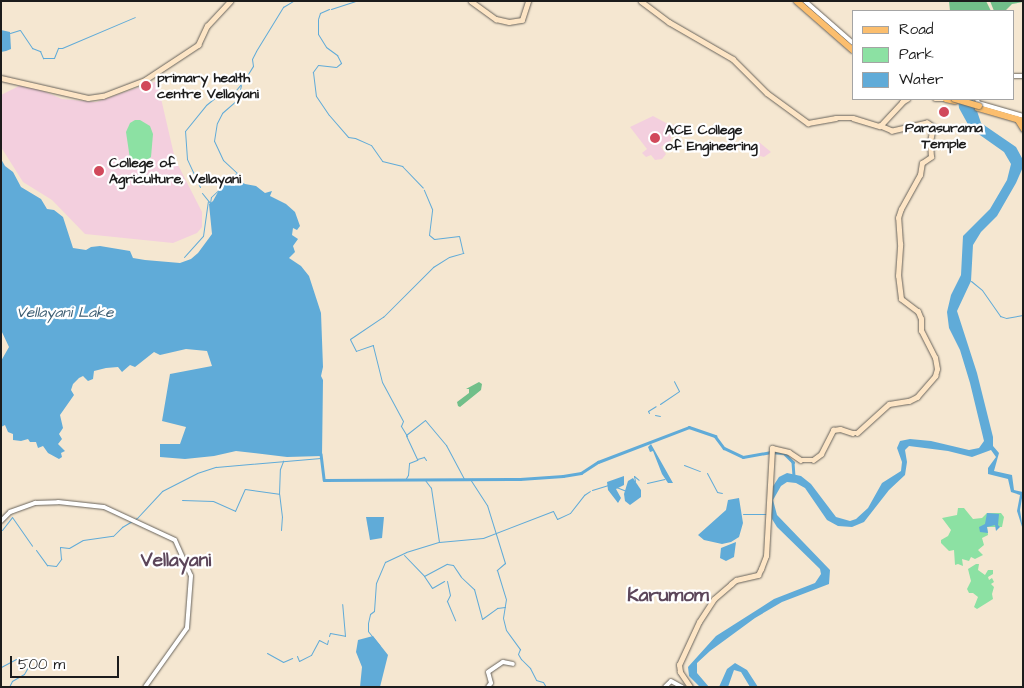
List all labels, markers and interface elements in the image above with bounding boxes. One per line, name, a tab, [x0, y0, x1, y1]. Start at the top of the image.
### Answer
legend	[852, 10, 1014, 100]
text: Road	[899, 19, 933, 40]
text: Park	[899, 44, 934, 65]
text: Water	[899, 69, 943, 90]
place label: primary health centre Vellayani	[157, 70, 259, 102]
marker: primary health centre Vellayani	[139, 79, 153, 93]
marker: Parasurama Temple	[938, 106, 950, 118]
place label: Parasurama Temple	[905, 120, 983, 152]
place label: ACE College of Engineering	[665, 122, 758, 154]
marker: ACE College of Engineering	[649, 132, 661, 144]
place label: College of Agriculture, Vellayani	[109, 155, 241, 188]
marker: College of Agriculture, Vellayani	[93, 165, 105, 177]
water label: Vellayani Lake	[17, 304, 113, 322]
district label: Vellayani	[141, 550, 211, 572]
district label: Karumom	[627, 585, 709, 607]
scale bar	[12, 646, 121, 678]
text: 500 m	[18, 654, 65, 675]

